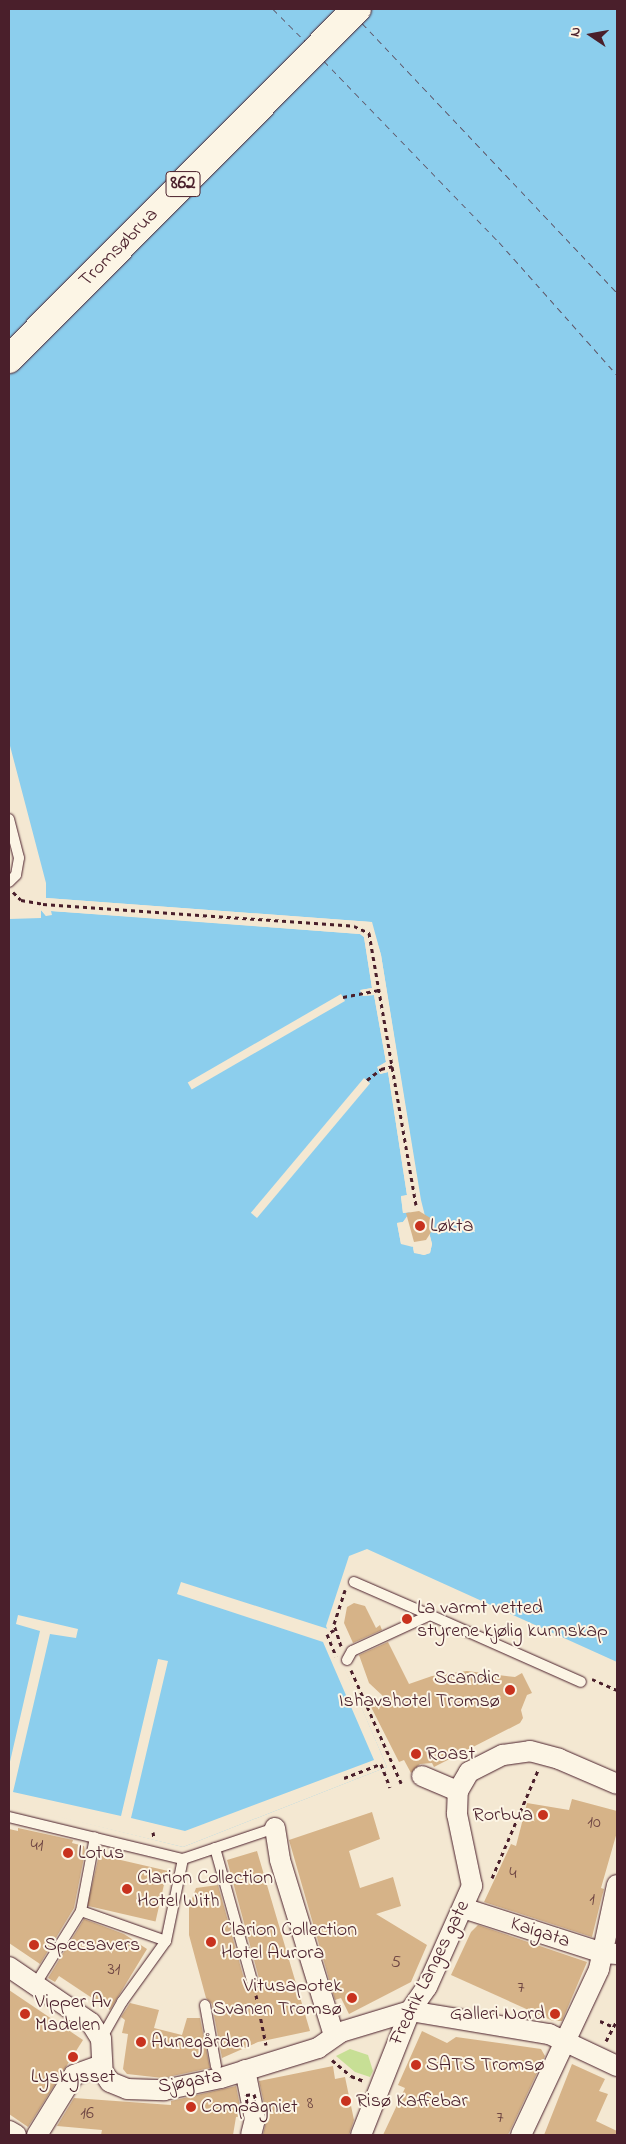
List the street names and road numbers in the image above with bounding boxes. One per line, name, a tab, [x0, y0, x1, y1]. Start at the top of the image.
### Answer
road number: 862	[166, 168, 200, 200]
street label: Tromsøbrua	[74, 203, 164, 293]
street label: Fredrik Langes gate	[385, 1897, 475, 2049]
street label: Kaigata	[507, 1912, 573, 1954]
street label: Sjøgata	[156, 2065, 224, 2099]

